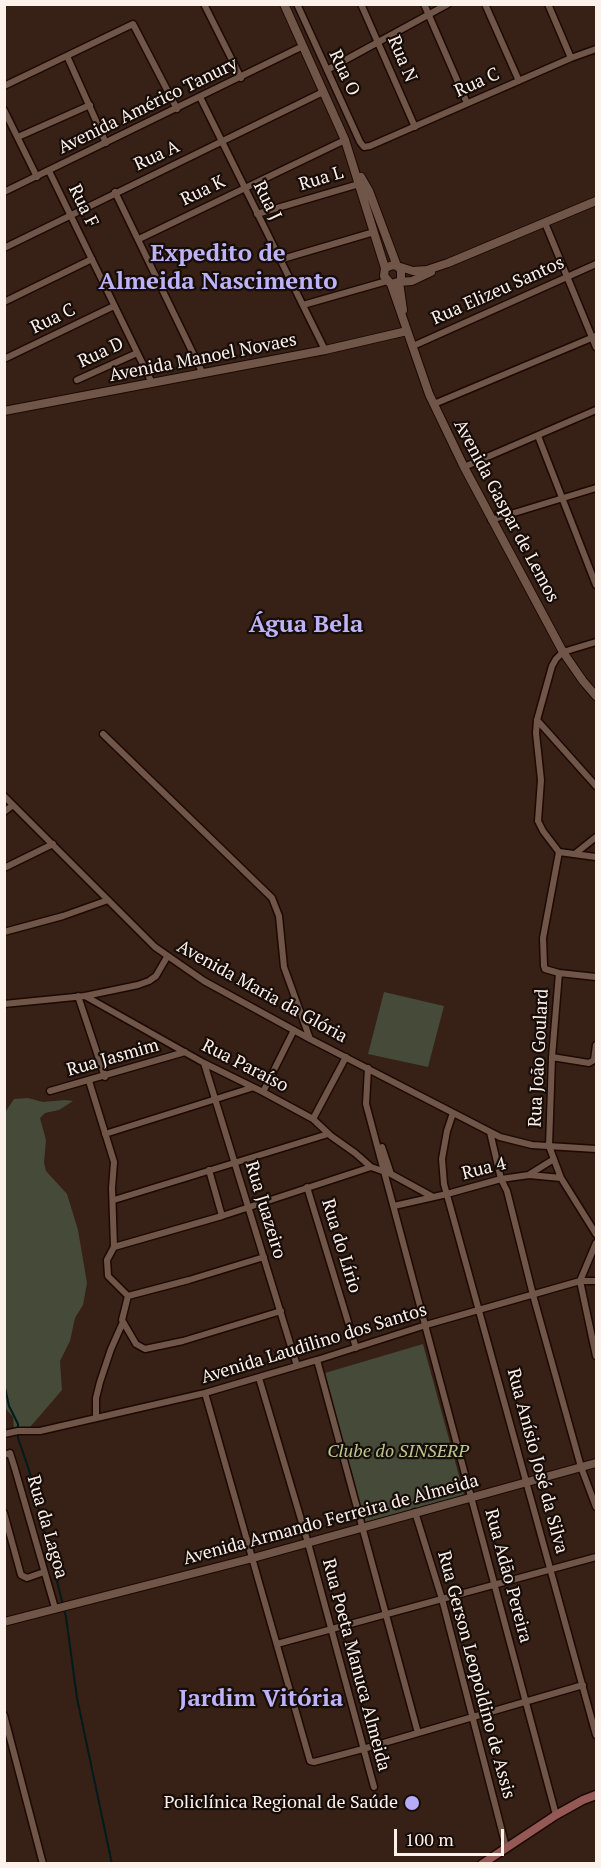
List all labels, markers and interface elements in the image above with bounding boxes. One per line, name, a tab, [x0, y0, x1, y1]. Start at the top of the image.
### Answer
street label: Rua N	[383, 32, 421, 86]
street label: Rua O	[324, 46, 364, 100]
street label: Avenida Américo Tanury	[55, 53, 241, 159]
street label: Rua C	[451, 64, 503, 102]
street label: Rua A	[131, 136, 183, 176]
street label: Rua L	[296, 162, 346, 196]
street label: Rua K	[177, 171, 229, 211]
street label: Rua J	[248, 178, 286, 224]
street label: Rua F	[63, 181, 103, 231]
district label: Expedito de Almeida Nascimento	[98, 240, 338, 296]
street label: Rua Elizeu Santos	[428, 252, 568, 330]
street label: Rua C	[27, 299, 79, 339]
street label: Avenida Manoel Novaes	[107, 329, 299, 387]
street label: Rua D	[75, 333, 127, 373]
street label: Avenida Gaspar de Lemos	[449, 416, 563, 606]
district label: Água Bela	[249, 611, 363, 639]
street label: Avenida Maria da Glória	[173, 936, 351, 1048]
street label: Rua João Goulard	[525, 988, 553, 1128]
street label: Rua Jasmim	[64, 1035, 162, 1081]
street label: Rua Paraíso	[198, 1035, 292, 1097]
street label: Rua 4	[460, 1153, 508, 1185]
street label: Rua Juazeiro	[240, 1159, 290, 1261]
street label: Rua do Lírio	[316, 1196, 366, 1296]
street label: Avenida Laudilino dos Santos	[198, 1299, 430, 1389]
street label: Rua Anísio José da Silva	[502, 1366, 572, 1556]
park label: Clube do SINSERP	[327, 1441, 469, 1463]
street label: Avenida Armando Ferreira de Almeida	[181, 1470, 481, 1570]
street label: Rua da Lagoa	[22, 1473, 72, 1581]
street label: Rua Adão Pereira	[480, 1507, 536, 1645]
street label: Rua Gerson Leopoldino de Assis	[432, 1549, 520, 1801]
street label: Rua Poeta Manuca Almeida	[317, 1556, 395, 1774]
district label: Jardim Vitória	[179, 1685, 343, 1713]
place label: Policlínica Regional de Saúde	[164, 1792, 398, 1814]
marker: Policlínica Regional de Saúde	[403, 1794, 421, 1812]
scale bar	[397, 1817, 506, 1855]
text: 100 m	[405, 1827, 454, 1851]

